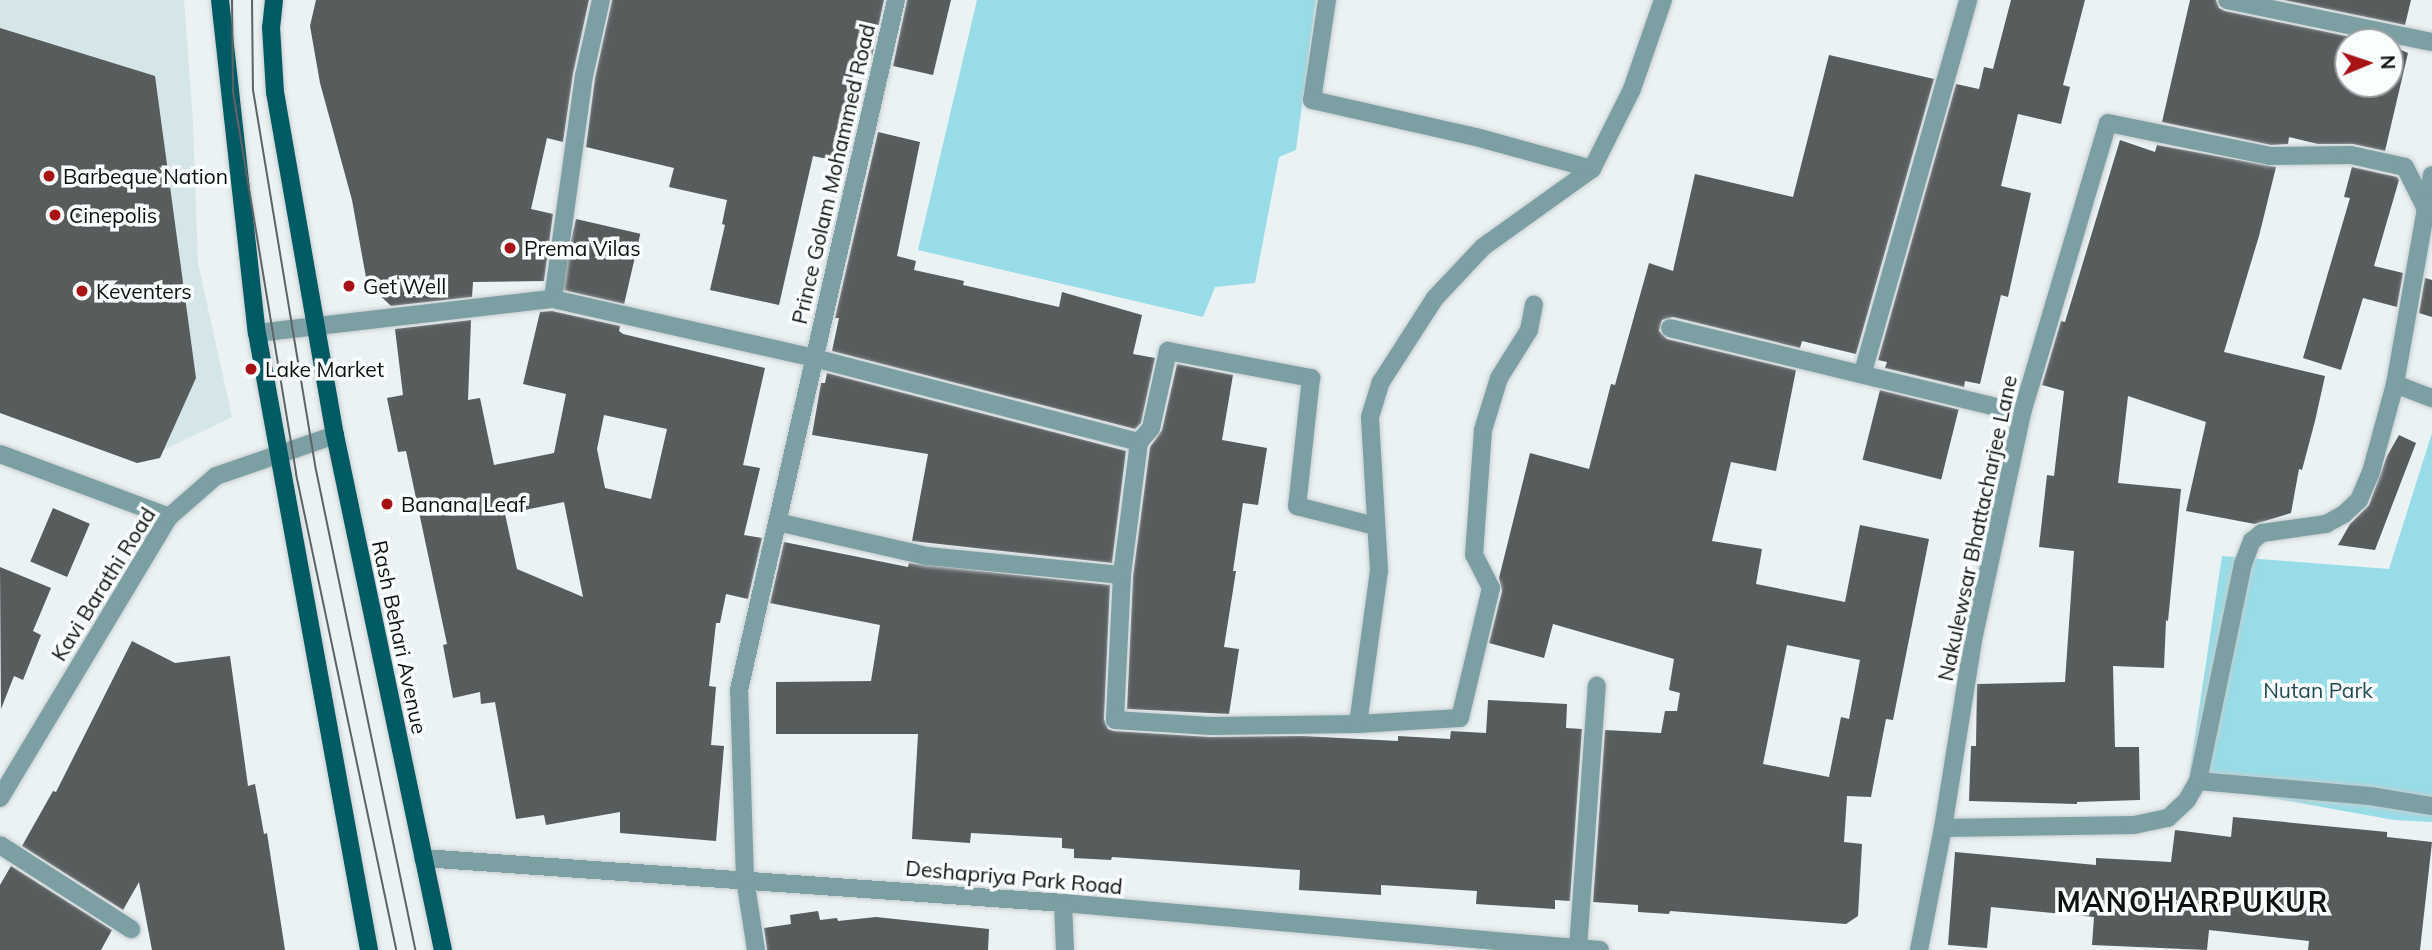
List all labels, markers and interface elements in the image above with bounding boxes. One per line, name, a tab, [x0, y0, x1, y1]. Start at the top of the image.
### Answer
street label: Prince Golam Mohammed Road	[786, 22, 880, 326]
north arrow	[2334, 28, 2404, 98]
text: N	[2376, 55, 2400, 70]
place label: Barbeque Nation	[63, 163, 228, 189]
marker: Barbeque Nation	[41, 168, 57, 184]
place label: Cinepolis	[69, 202, 157, 228]
marker: Cinepolis	[47, 207, 63, 223]
place label: Prema Vilas	[524, 235, 641, 261]
marker: Prema Vilas	[502, 240, 518, 256]
place label: Get Well	[363, 273, 446, 299]
place label: Keventers	[96, 278, 192, 304]
marker: Get Well	[341, 278, 357, 294]
marker: Keventers	[74, 283, 90, 299]
place label: Lake Market	[265, 356, 384, 382]
marker: Lake Market	[243, 361, 259, 377]
street label: Nakulewsar Bhattacharjee Lane	[1932, 373, 2022, 683]
place label: Banana Leaf	[401, 491, 526, 517]
marker: Banana Leaf	[379, 496, 395, 512]
street label: Kavi Barathi Road	[46, 503, 160, 665]
street label: Rash Behari Avenue	[367, 538, 433, 736]
park label: Nutan Park	[2263, 677, 2373, 703]
street label: Deshapriya Park Road	[904, 855, 1124, 899]
district label: MANOHARPUKUR	[2058, 885, 2328, 919]

